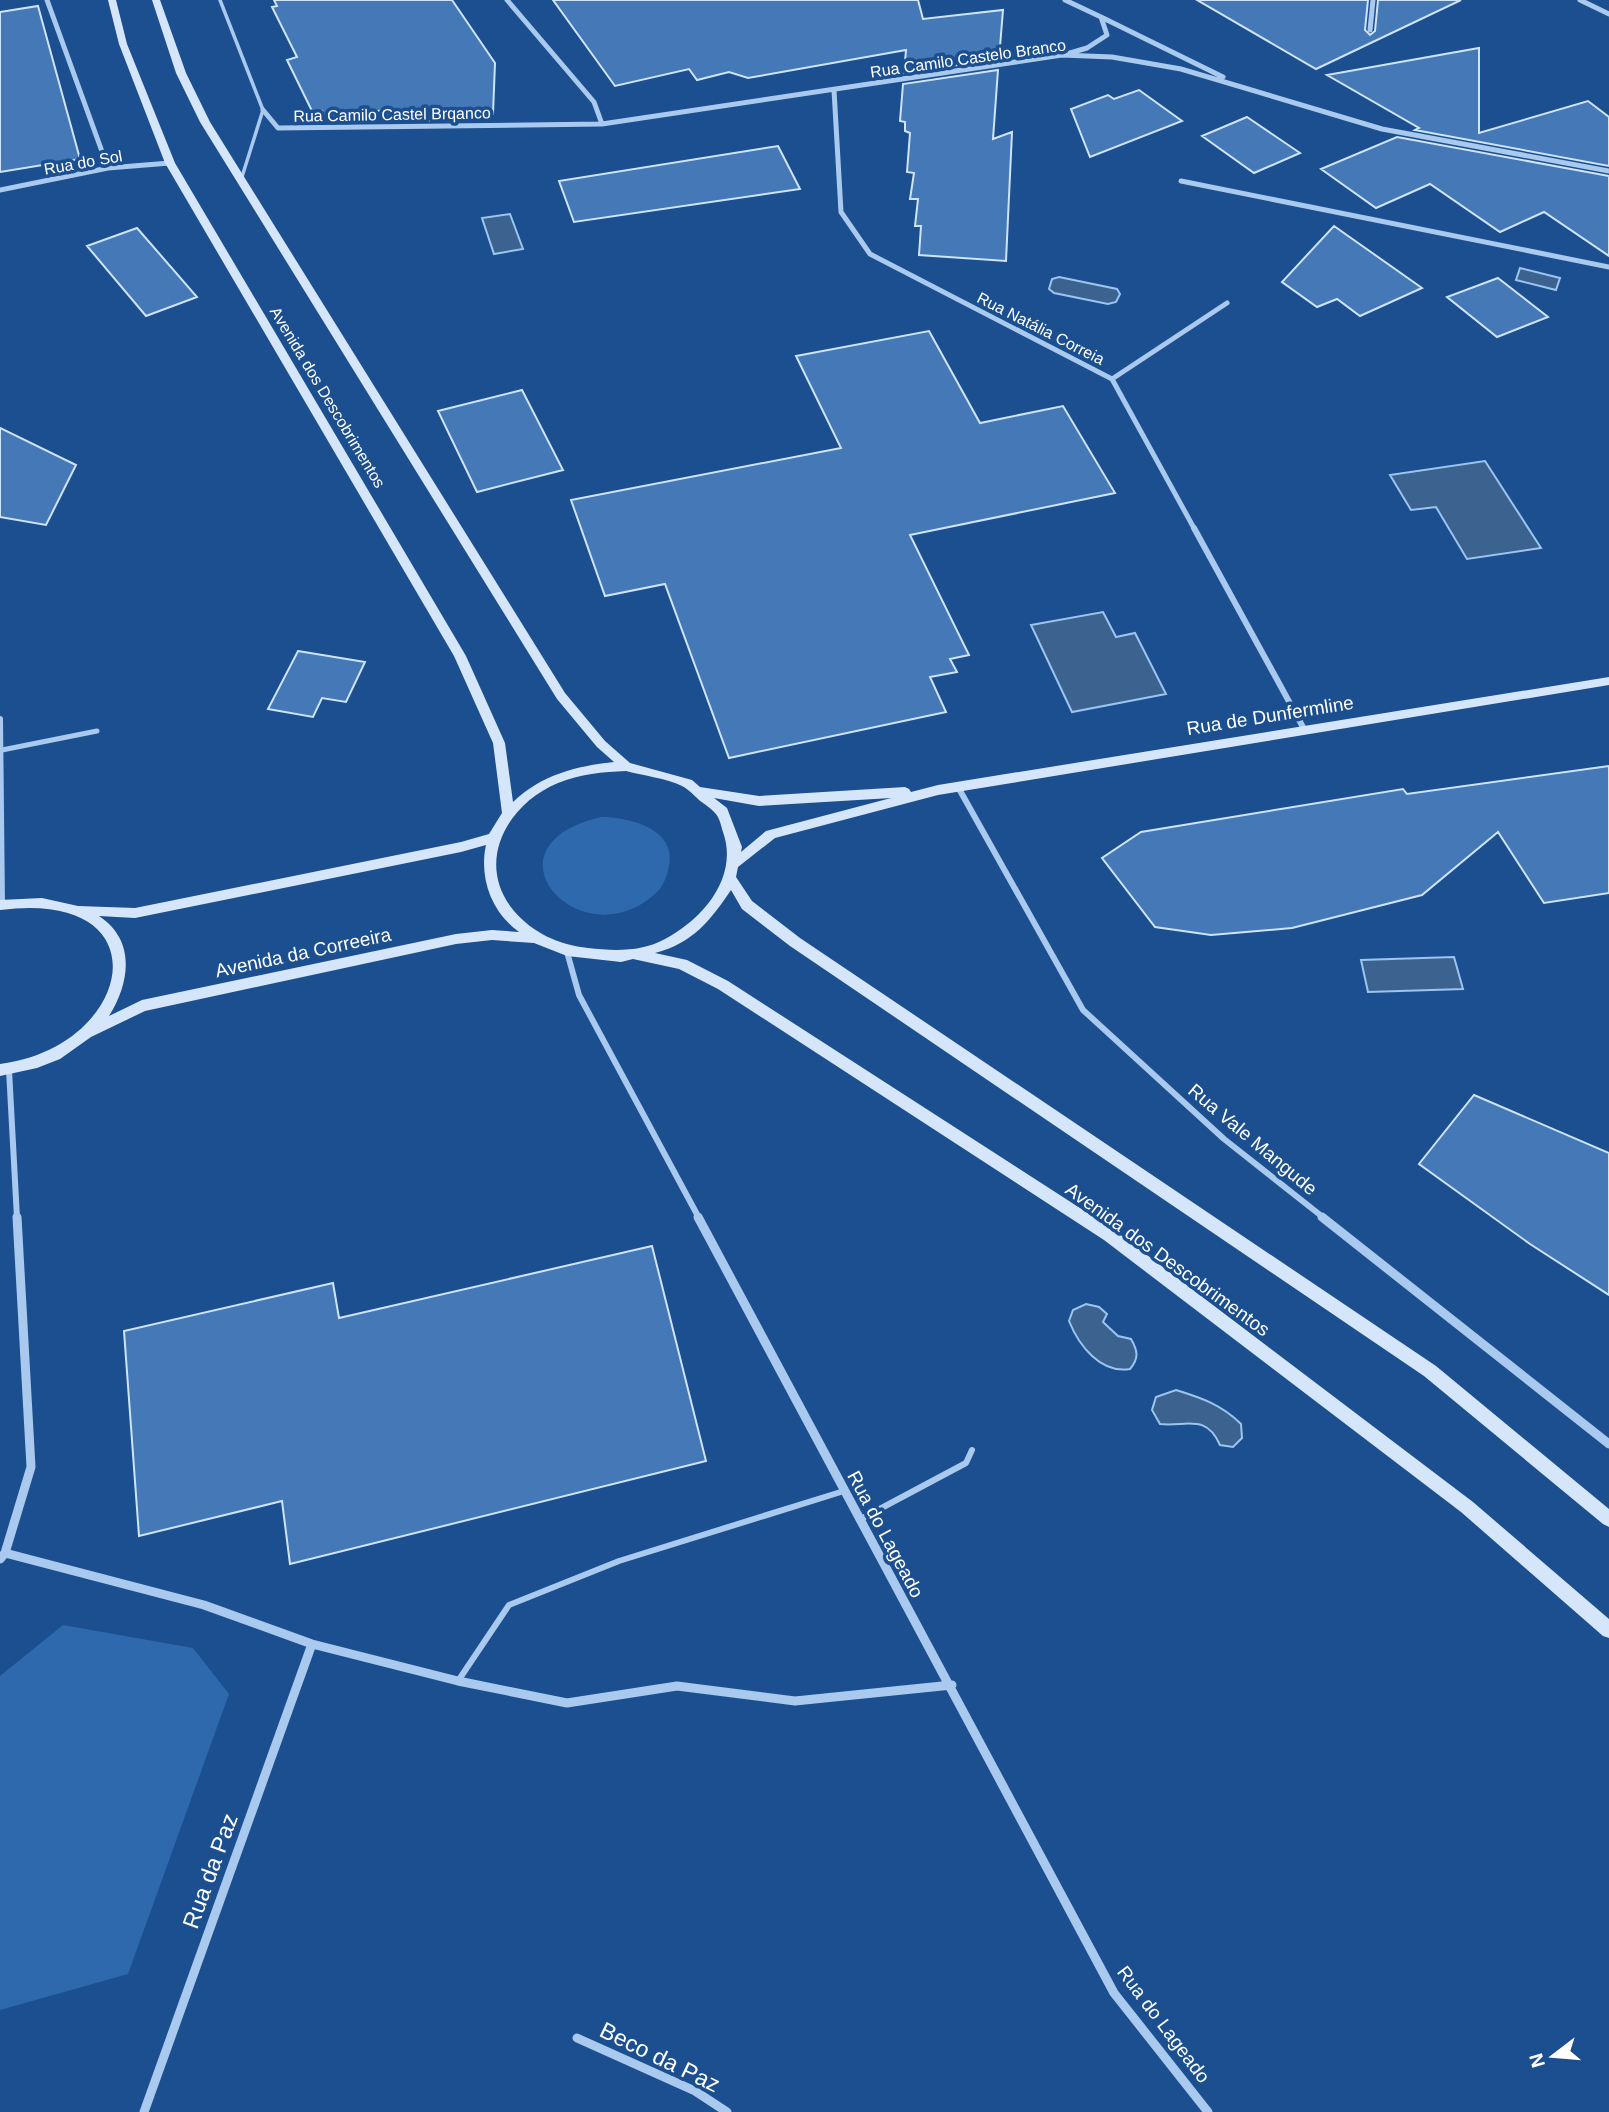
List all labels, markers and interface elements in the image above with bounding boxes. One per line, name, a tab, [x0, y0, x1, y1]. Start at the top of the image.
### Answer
street label: Rua Camilo Castelo Branco	[869, 36, 1067, 81]
street label: Rua Camilo Castel Brqanco	[293, 104, 491, 125]
street label: Rua do Sol	[43, 147, 124, 178]
street label: Rua Natália Correia	[974, 289, 1107, 368]
street label: Avenida dos Descobrimentos	[267, 304, 388, 491]
street label: Rua de Dunfermline	[1185, 692, 1355, 739]
street label: Avenida da Correeira	[213, 923, 393, 981]
street label: Rua Vale Mangude	[1184, 1080, 1321, 1199]
street label: Avenida dos Descobrimentos	[1062, 1178, 1274, 1340]
street label: Rua do Lageado	[843, 1467, 928, 1601]
street label: Rua da Paz	[177, 1810, 243, 1932]
street label: Rua do Lageado	[1113, 1962, 1214, 2087]
street label: Beco da Paz	[596, 2017, 724, 2097]
north arrow	[1518, 2021, 1588, 2091]
text: N	[1525, 2051, 1549, 2070]

